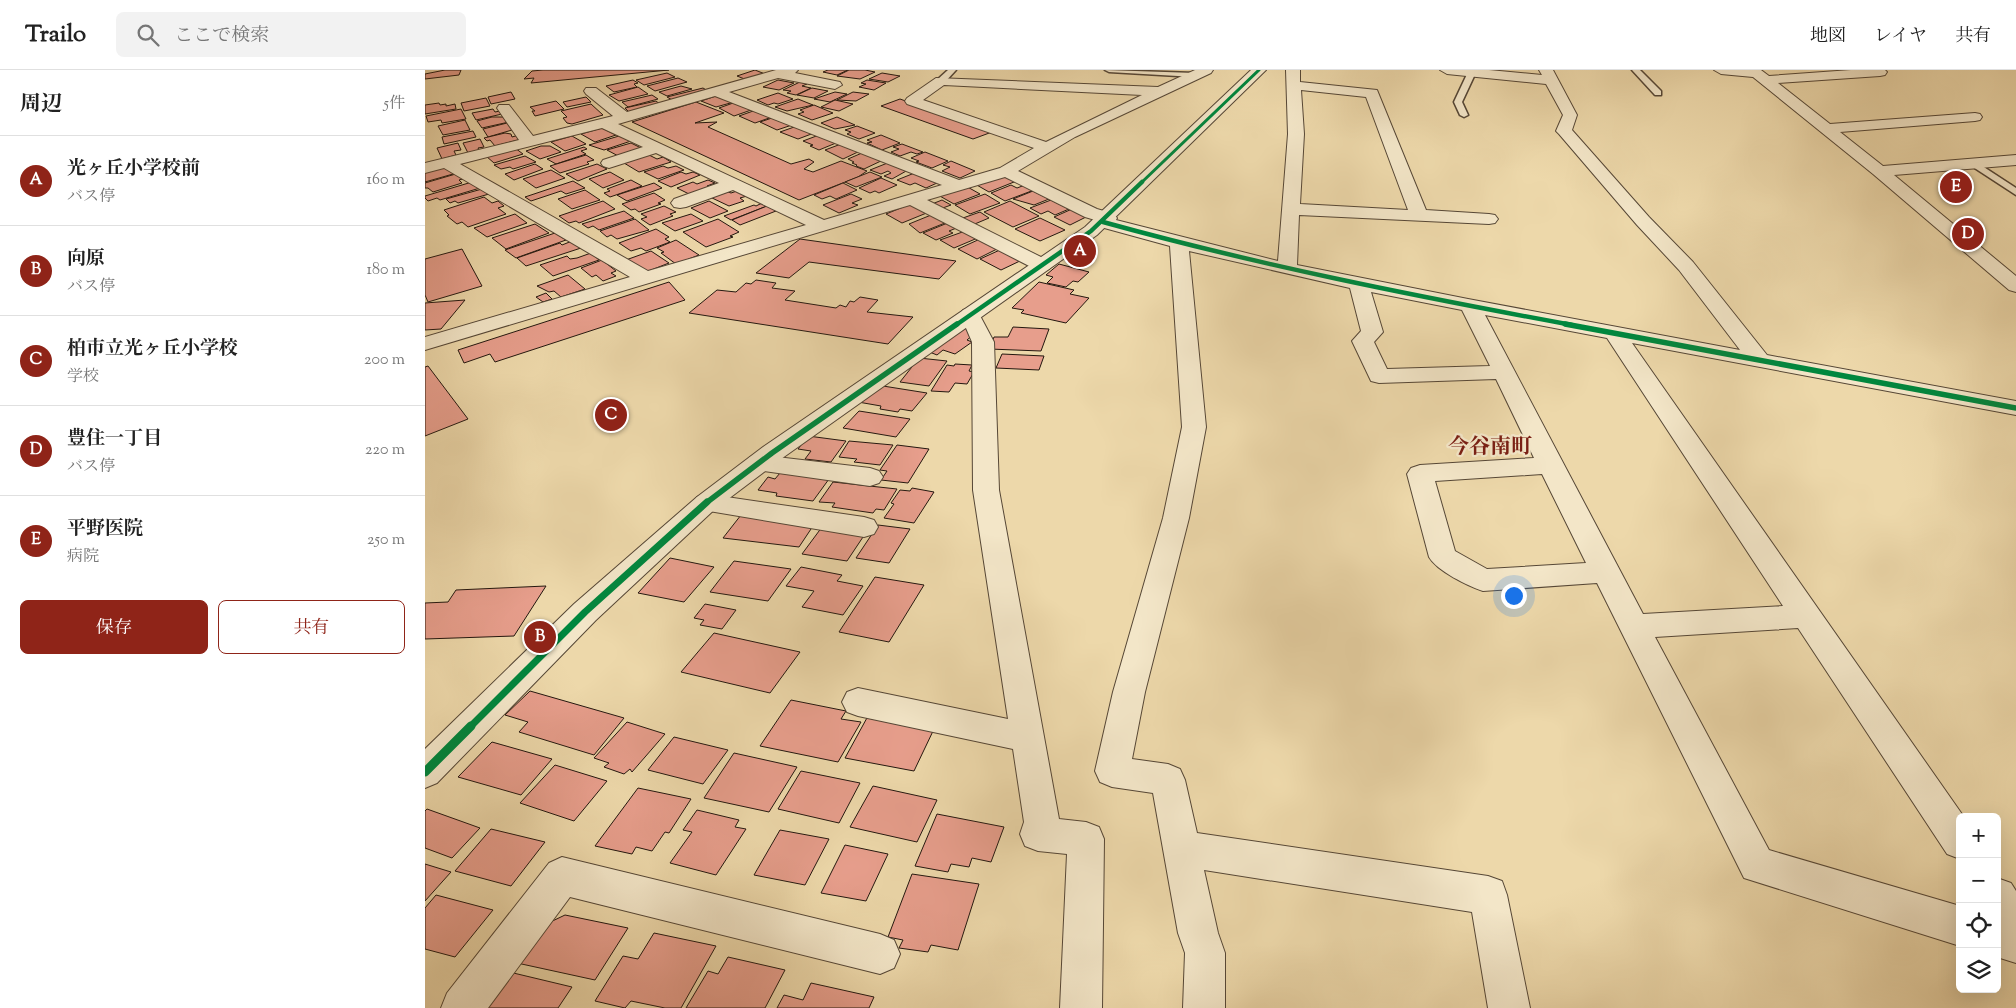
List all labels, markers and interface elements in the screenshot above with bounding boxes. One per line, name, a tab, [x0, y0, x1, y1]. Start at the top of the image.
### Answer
search box	[116, 12, 466, 57]
text: Trailo	[25, 18, 86, 52]
icon: search	[134, 21, 162, 49]
text: ここで検索	[174, 23, 269, 50]
text: 地図	[1810, 24, 1846, 50]
text: レイヤ	[1874, 24, 1927, 50]
text: 共有	[1955, 24, 1991, 50]
text: 周辺	[20, 90, 62, 120]
text: 5件	[384, 93, 405, 116]
text: 光ヶ丘小学校前	[67, 156, 200, 183]
pin: E	[1940, 168, 1972, 206]
text: A	[30, 169, 43, 192]
text: 160 m	[367, 169, 405, 192]
text: バス停	[67, 186, 115, 209]
pin: D	[1952, 215, 1984, 253]
pin: A	[1064, 232, 1096, 270]
text: 向原	[67, 246, 105, 273]
text: B	[31, 259, 41, 282]
text: 180 m	[366, 259, 405, 282]
text: バス停	[67, 276, 115, 299]
text: 柏市立光ヶ丘小学校	[67, 336, 238, 363]
text: C	[30, 349, 42, 372]
text: 200 m	[364, 349, 405, 372]
text: 学校	[67, 366, 99, 389]
pin: C	[595, 396, 627, 434]
text: 豊住一丁目	[67, 426, 162, 453]
district label: 今谷南町	[1448, 433, 1532, 463]
text: D	[30, 439, 42, 462]
text: 220 m	[365, 439, 405, 462]
text: バス停	[67, 456, 115, 479]
text: 平野医院	[67, 516, 143, 543]
text: E	[31, 529, 41, 552]
text: 250 m	[367, 529, 405, 552]
text: 病院	[67, 546, 99, 569]
your location	[1501, 583, 1527, 609]
button: 保存	[20, 600, 208, 654]
button: 共有	[218, 600, 405, 654]
pin: B	[524, 618, 556, 656]
map controls	[1956, 813, 2001, 993]
button: +	[1956, 813, 2001, 858]
button: −	[1956, 858, 2001, 903]
button: locate	[1956, 903, 2001, 948]
button: layers	[1956, 948, 2001, 993]

